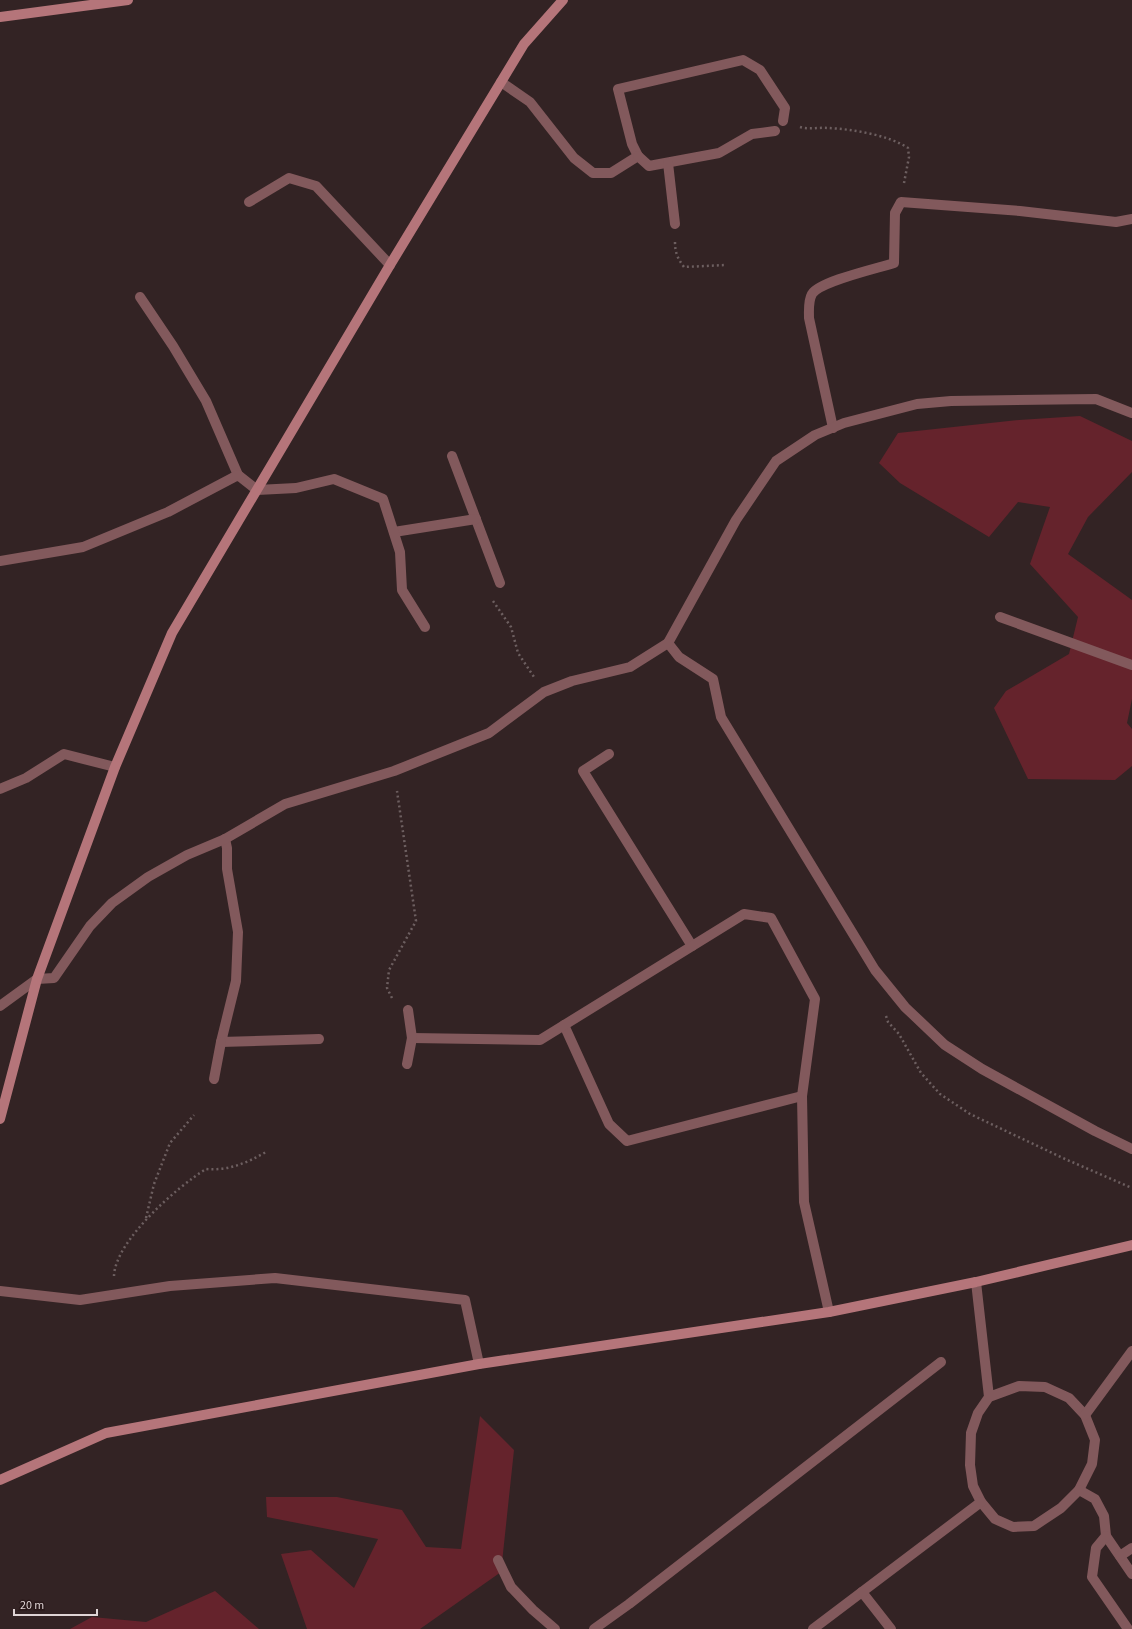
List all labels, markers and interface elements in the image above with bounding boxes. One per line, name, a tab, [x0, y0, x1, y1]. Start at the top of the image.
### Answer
scale bar	[14, 1591, 97, 1617]
text: 20 m	[20, 1597, 44, 1614]

